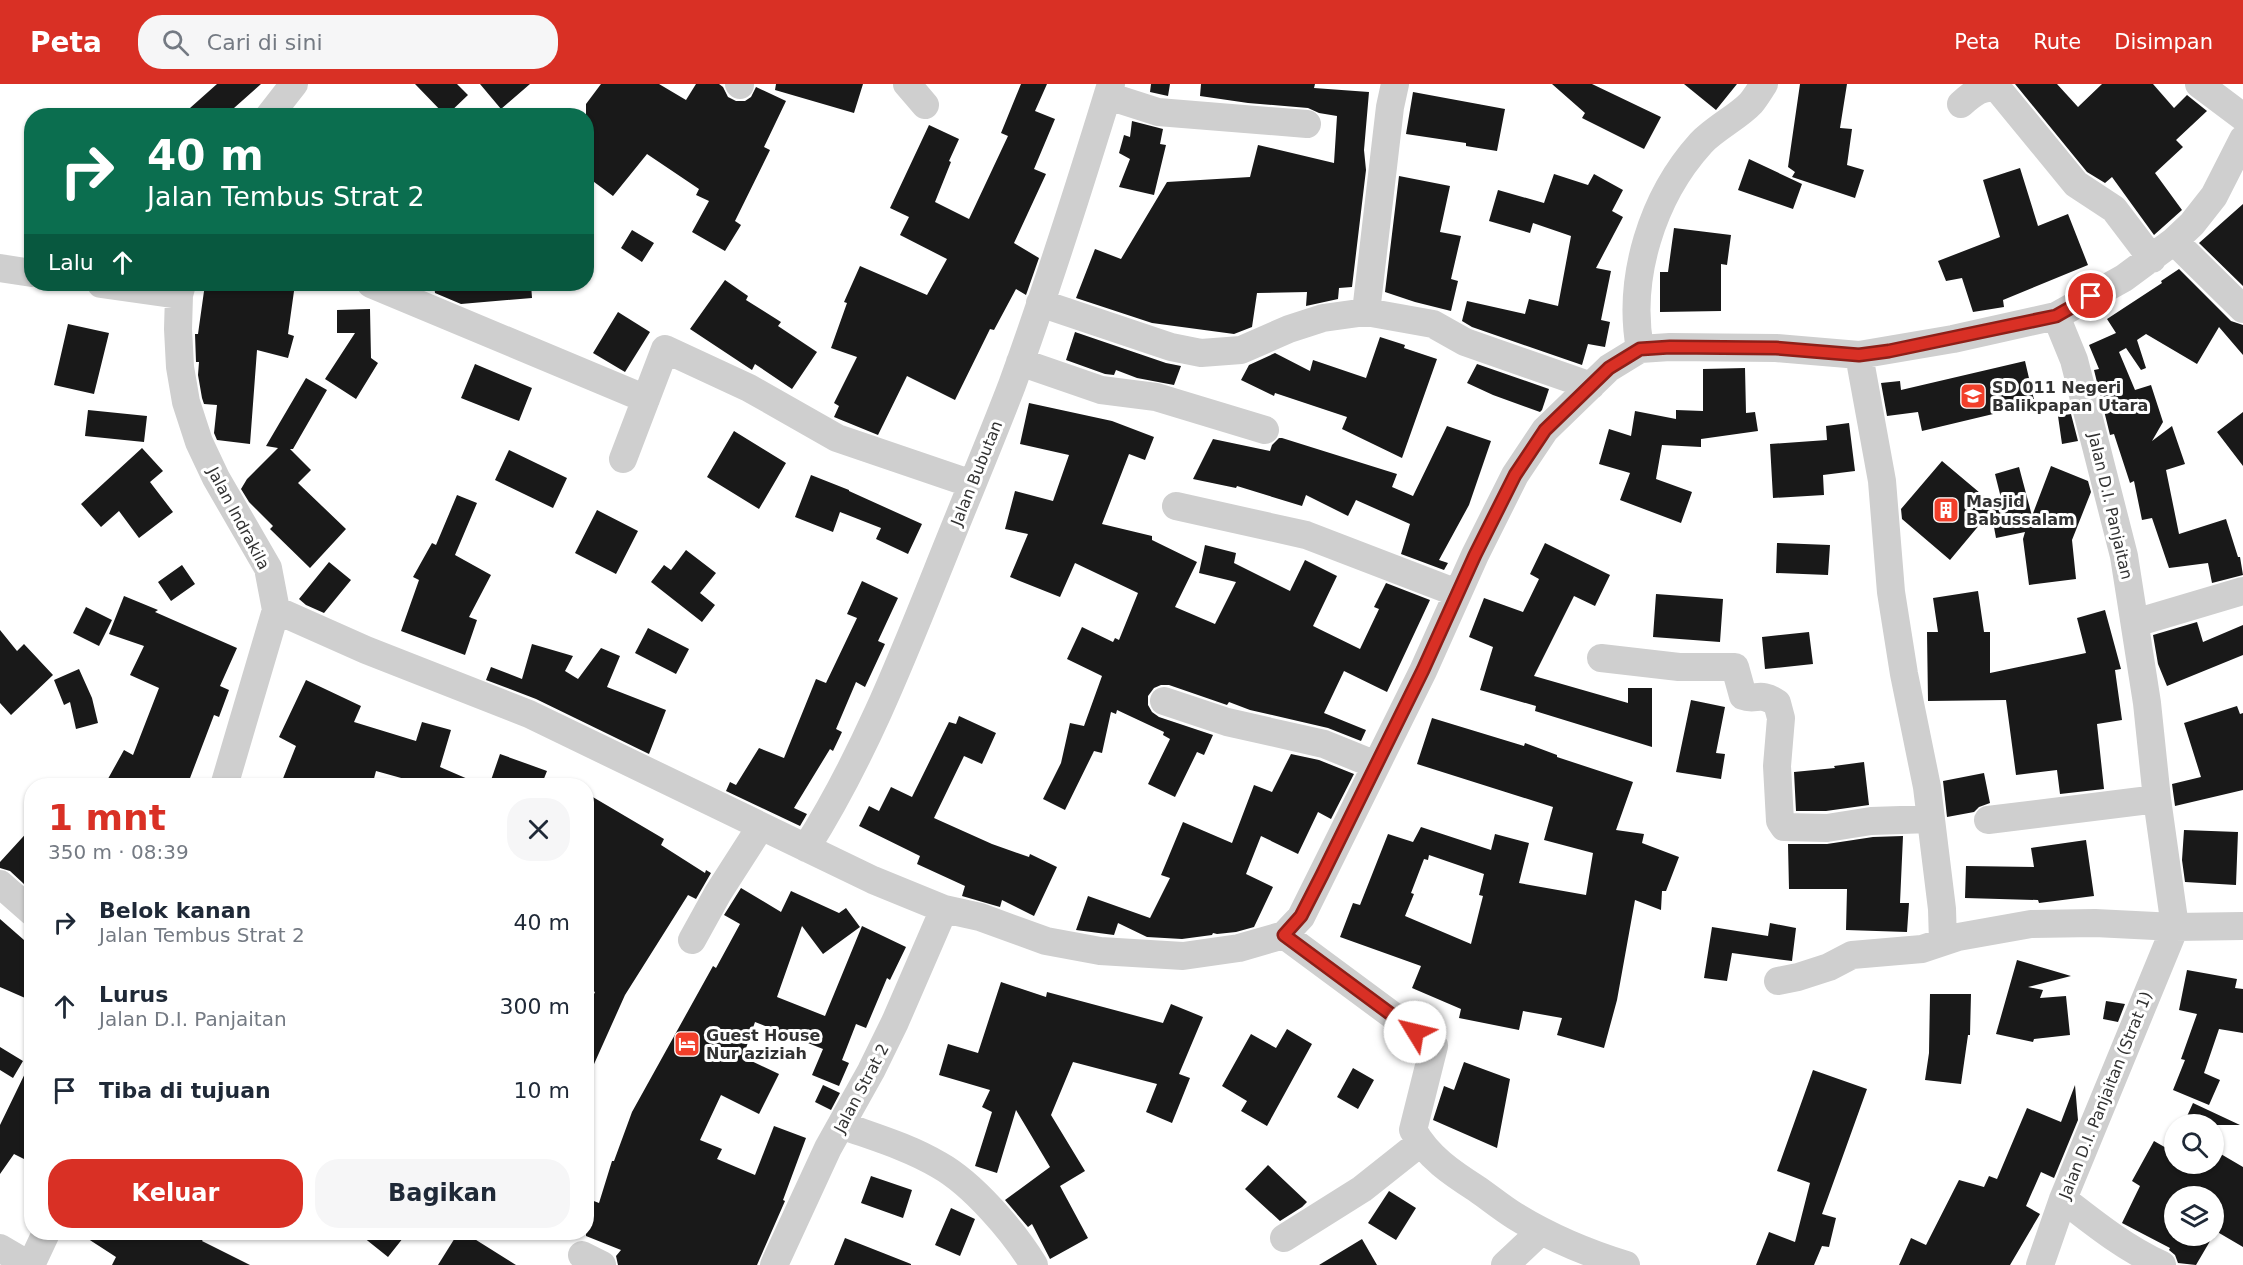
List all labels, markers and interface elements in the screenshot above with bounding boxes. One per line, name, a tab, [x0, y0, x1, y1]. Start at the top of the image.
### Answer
search box	[138, 15, 558, 69]
text: Peta	[30, 26, 102, 59]
icon: search	[159, 26, 192, 59]
text: Cari di sini	[207, 30, 323, 55]
text: Peta	[1954, 30, 2000, 54]
text: Rute	[2033, 30, 2081, 54]
text: Disimpan	[2114, 30, 2213, 54]
text: 40 m	[147, 131, 264, 180]
icon: right	[48, 132, 126, 210]
text: Jalan Tembus Strat 2	[147, 181, 425, 212]
icon: ahead	[106, 246, 139, 279]
text: Lalu	[48, 250, 94, 275]
pin	[2065, 270, 2116, 321]
icon: arrive	[2074, 279, 2107, 312]
place label: SD 011 Negeri Balikpapan Utara	[1992, 378, 2148, 415]
school or university icon: SD 011 Negeri Balikpapan Utara	[1958, 381, 1988, 411]
street label: Jalan Bubutan	[946, 418, 1006, 529]
street label: Jalan D.I. Panjaitan	[2084, 430, 2137, 581]
street label: Jalan Indrakila	[203, 463, 274, 573]
place label: Masjid Babussalam	[1966, 492, 2075, 529]
building icon: Masjid Babussalam	[1931, 495, 1961, 525]
text: 1 mnt	[48, 797, 166, 838]
button: close	[507, 798, 570, 861]
text: 350 m · 08:39	[48, 840, 189, 864]
text: Belok kanan	[99, 898, 251, 923]
icon: right	[48, 906, 81, 939]
text: 40 m	[514, 910, 570, 935]
text: Jalan Tembus Strat 2	[99, 923, 305, 947]
text: Lurus	[99, 982, 168, 1007]
street label: Jalan D.I. Panjaitan (Strat 1)	[2055, 989, 2156, 1203]
icon: ahead	[48, 990, 81, 1023]
text: 300 m	[500, 994, 570, 1019]
position arrow	[1383, 1000, 1447, 1064]
text: Jalan D.I. Panjaitan	[99, 1007, 287, 1031]
place label: Guest House Nur aziziah	[706, 1026, 820, 1063]
hotel icon: Guest House Nur aziziah	[672, 1029, 702, 1059]
street label: Jalan Strat 2	[829, 1040, 893, 1137]
icon: arrive	[48, 1074, 81, 1107]
text: Tiba di tujuan	[99, 1078, 271, 1103]
text: 10 m	[514, 1078, 570, 1103]
map controls	[2164, 1114, 2224, 1246]
button: search	[2164, 1114, 2224, 1174]
button: Keluar	[48, 1159, 303, 1228]
button: Bagikan	[315, 1159, 570, 1228]
button: layers	[2164, 1186, 2224, 1246]

